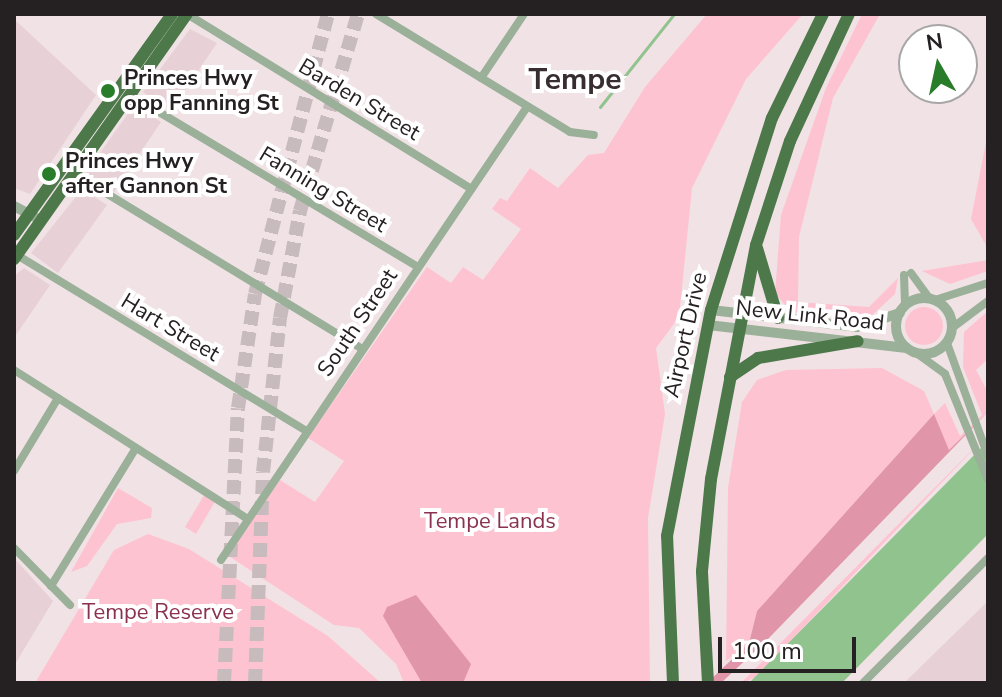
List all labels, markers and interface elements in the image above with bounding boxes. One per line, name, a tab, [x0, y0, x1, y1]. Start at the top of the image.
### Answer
north arrow	[898, 24, 978, 104]
text: N	[924, 26, 945, 58]
street label: Barden Street	[293, 53, 425, 147]
district label: Tempe	[528, 62, 622, 98]
place label: Princes Hwy opp Fanning St	[124, 65, 279, 116]
marker: Princes Hwy opp Fanning St	[99, 82, 117, 100]
street label: Fanning Street	[254, 141, 392, 239]
place label: Princes Hwy after Gannon St	[65, 148, 227, 200]
marker: Princes Hwy after Gannon St	[40, 165, 58, 183]
street label: South Street	[312, 264, 404, 382]
street label: Airport Drive	[659, 270, 713, 400]
street label: Hart Street	[116, 288, 224, 368]
street label: New Link Road	[734, 295, 886, 337]
park label: Tempe Lands	[424, 509, 556, 535]
park label: Tempe Reserve	[82, 600, 234, 626]
scale bar	[722, 621, 860, 671]
text: 100 m	[732, 635, 802, 667]

